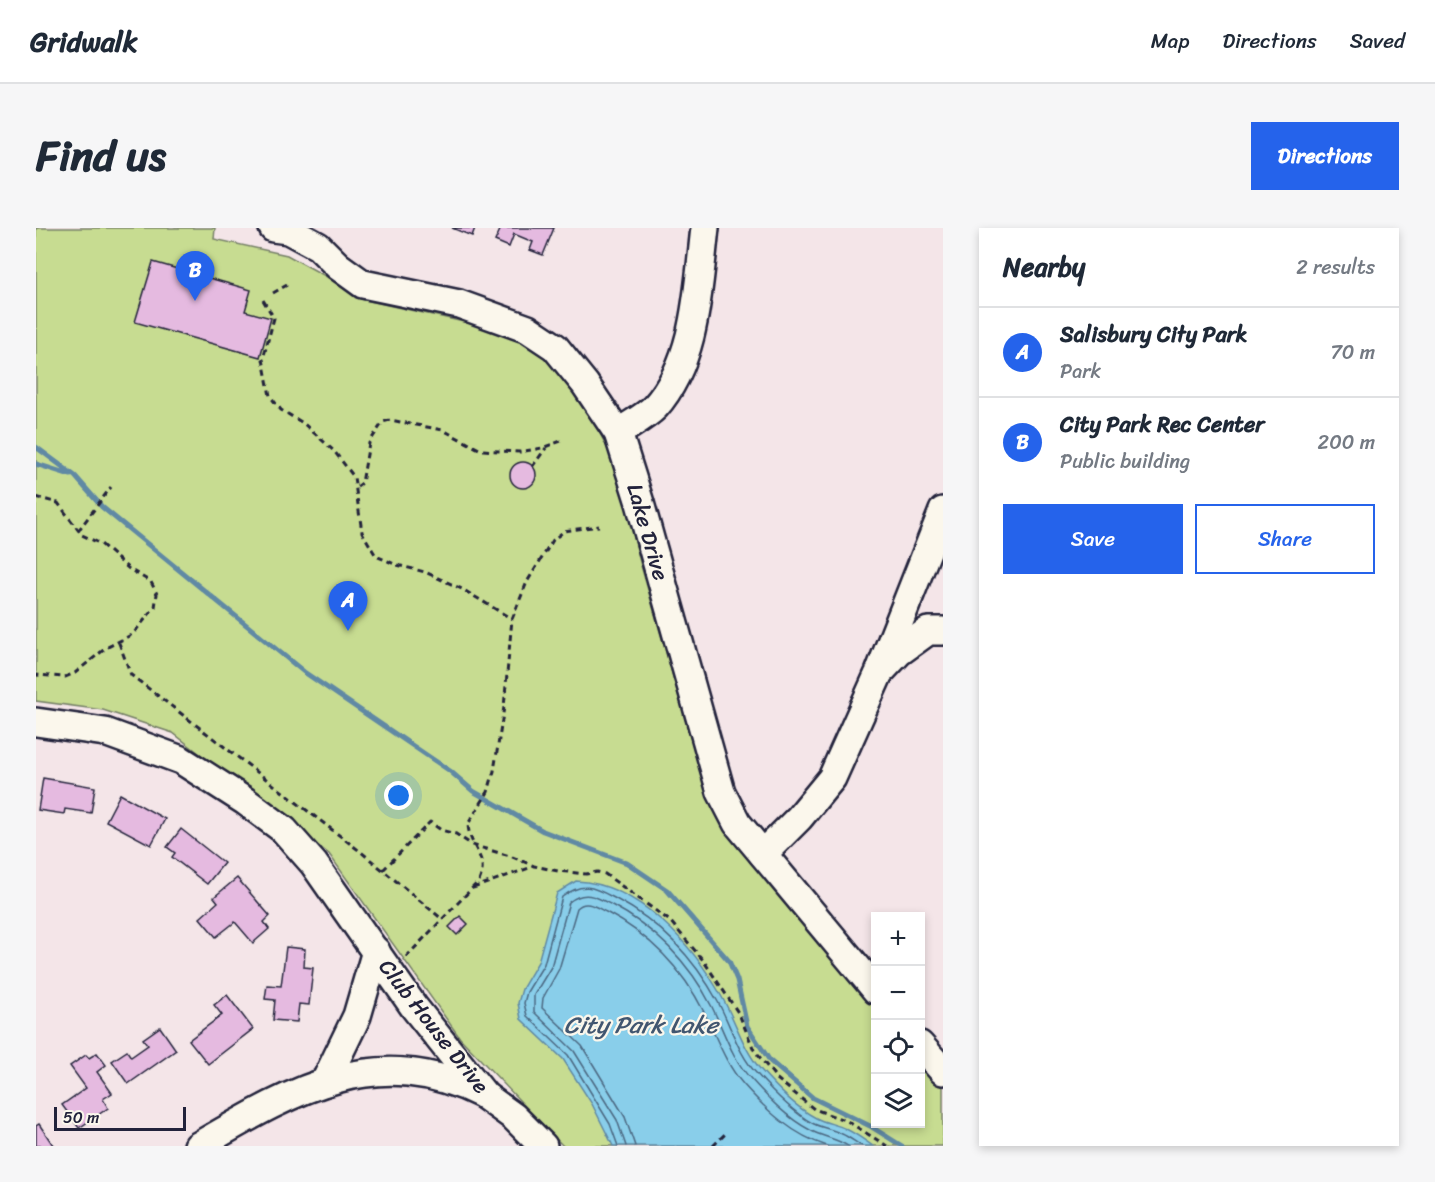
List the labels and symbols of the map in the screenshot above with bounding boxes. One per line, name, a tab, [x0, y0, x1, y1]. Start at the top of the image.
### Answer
pin: B	[176, 251, 214, 301]
street label: Lake Drive	[616, 479, 680, 585]
pin: A	[328, 582, 368, 631]
your location	[384, 781, 413, 810]
street label: Club House Drive	[368, 950, 500, 1103]
water label: City Park Lake	[564, 1004, 721, 1046]
scale bar	[54, 1104, 186, 1132]

